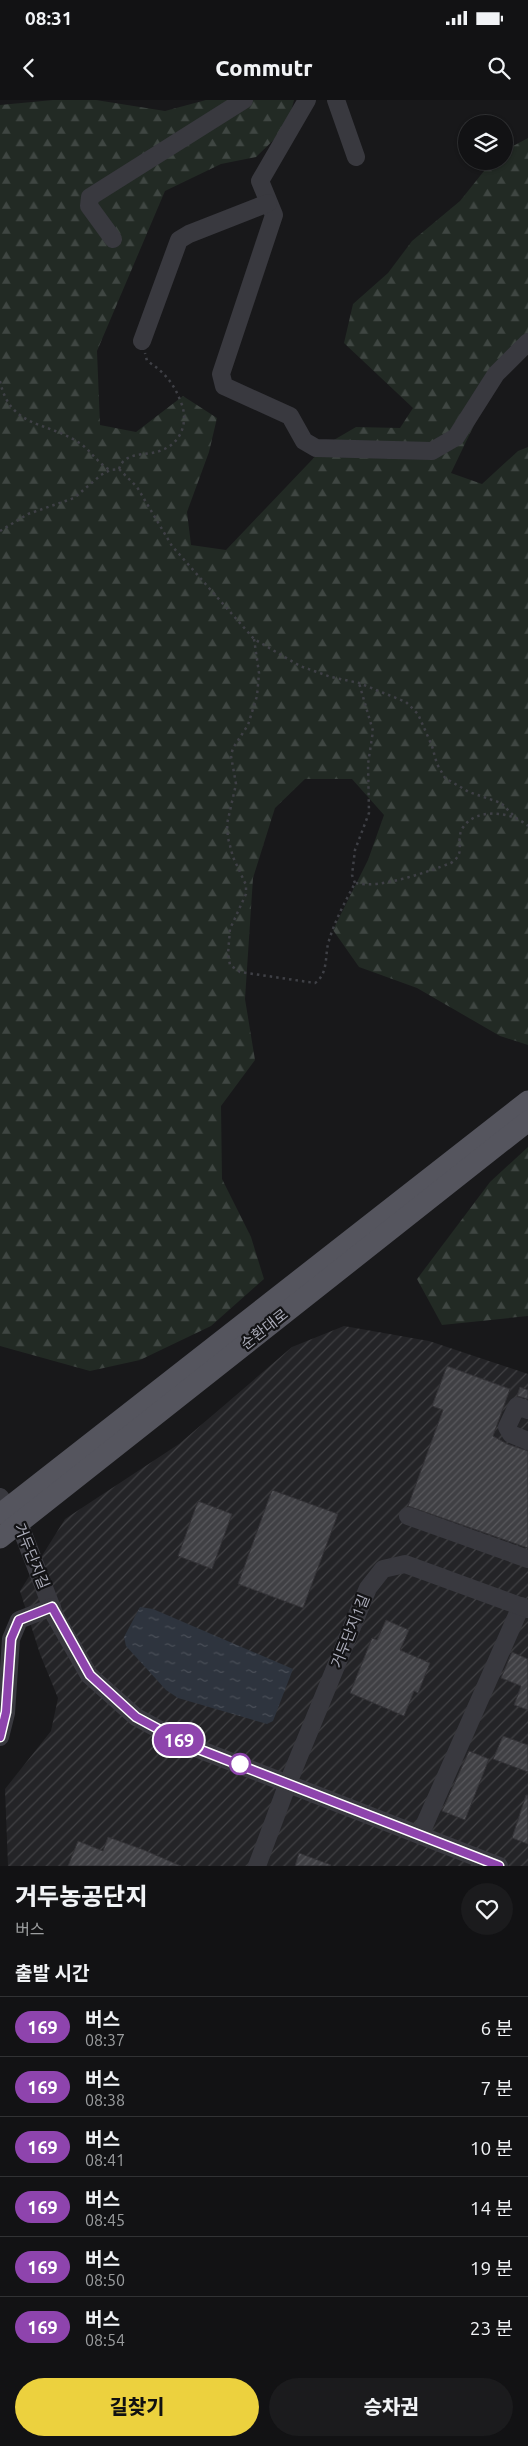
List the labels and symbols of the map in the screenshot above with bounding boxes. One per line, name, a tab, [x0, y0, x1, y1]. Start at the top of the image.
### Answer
street label: 순환대로	[237, 1305, 291, 1353]
street label: 거두단지길	[11, 1521, 53, 1591]
street label: 거두단지1길	[328, 1592, 372, 1670]
line badge: 169	[150, 1724, 208, 1756]
unlabelled marker	[229, 1753, 251, 1775]

